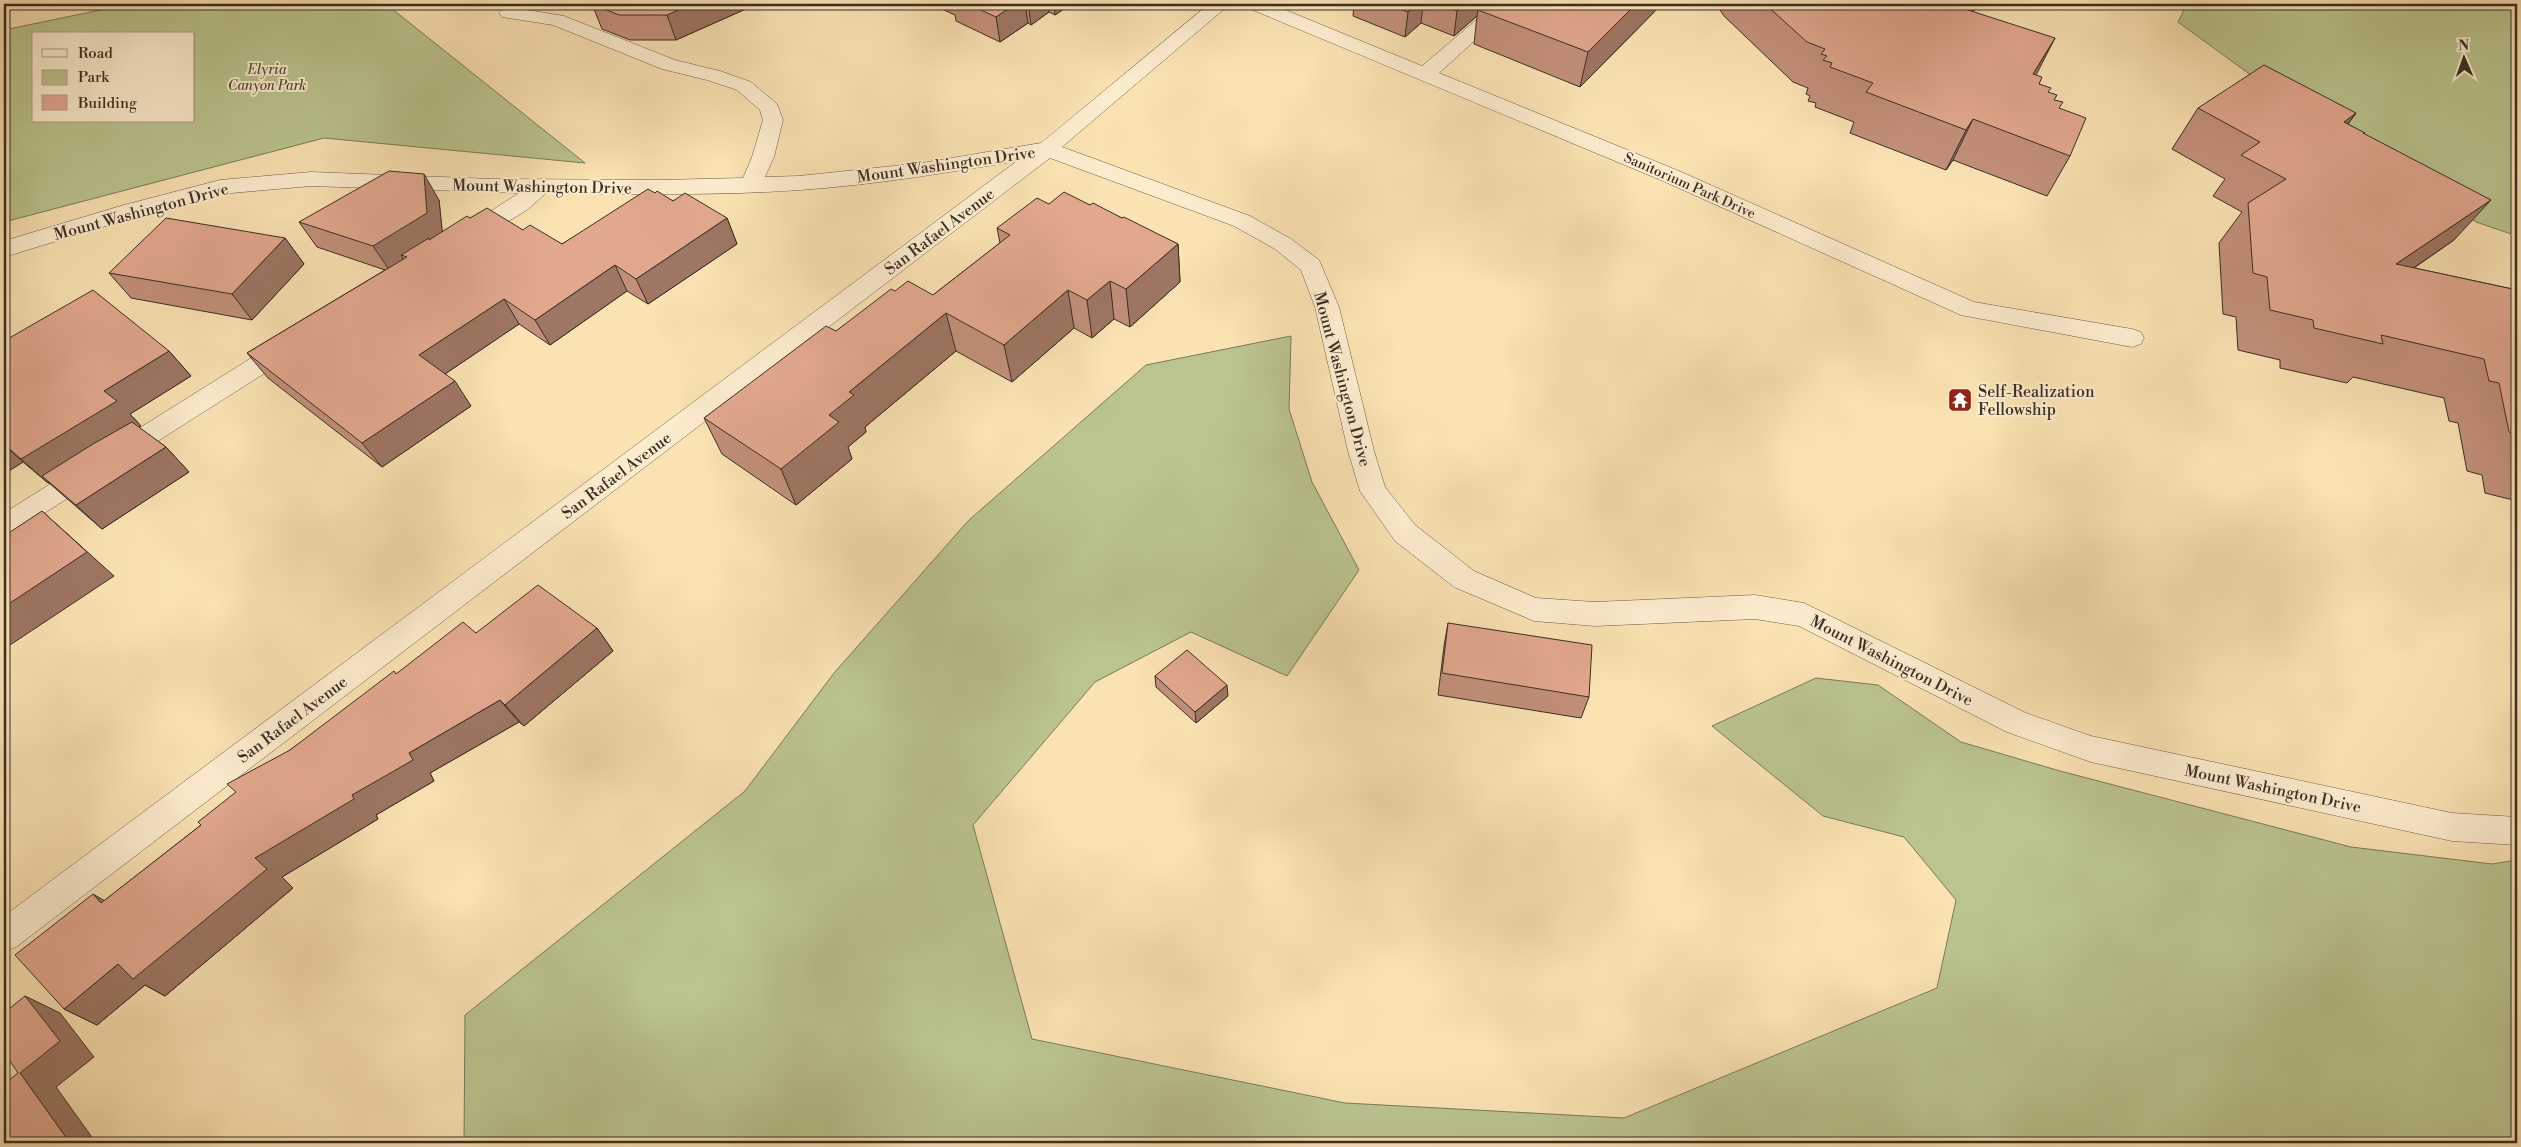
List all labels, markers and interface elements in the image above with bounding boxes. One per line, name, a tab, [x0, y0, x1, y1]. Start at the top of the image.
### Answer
legend	[32, 32, 195, 122]
north arrow	[2438, 32, 2488, 82]
text: N	[2458, 37, 2469, 55]
text: Road	[78, 44, 113, 63]
park label: Elyria Canyon Park	[228, 61, 306, 95]
text: Park	[78, 68, 110, 87]
text: Building	[77, 94, 137, 113]
street label: Mount Washington Drive	[856, 143, 1037, 187]
street label: Sanitorium Park Drive	[1621, 149, 1758, 223]
street label: Mount Washington Drive	[452, 175, 632, 199]
street label: Mount Washington Drive	[52, 179, 231, 245]
street label: San Rafael Avenue	[881, 184, 998, 280]
street label: Mount Washington Drive	[1309, 290, 1375, 469]
place label: Self-Realization Fellowship	[1978, 382, 2095, 420]
temple icon: Self-Realization Fellowship	[1947, 387, 1973, 413]
street label: San Rafael Avenue	[558, 428, 675, 524]
street label: Mount Washington Drive	[1807, 611, 1976, 711]
street label: San Rafael Avenue	[234, 672, 351, 768]
street label: Mount Washington Drive	[2183, 760, 2363, 817]

